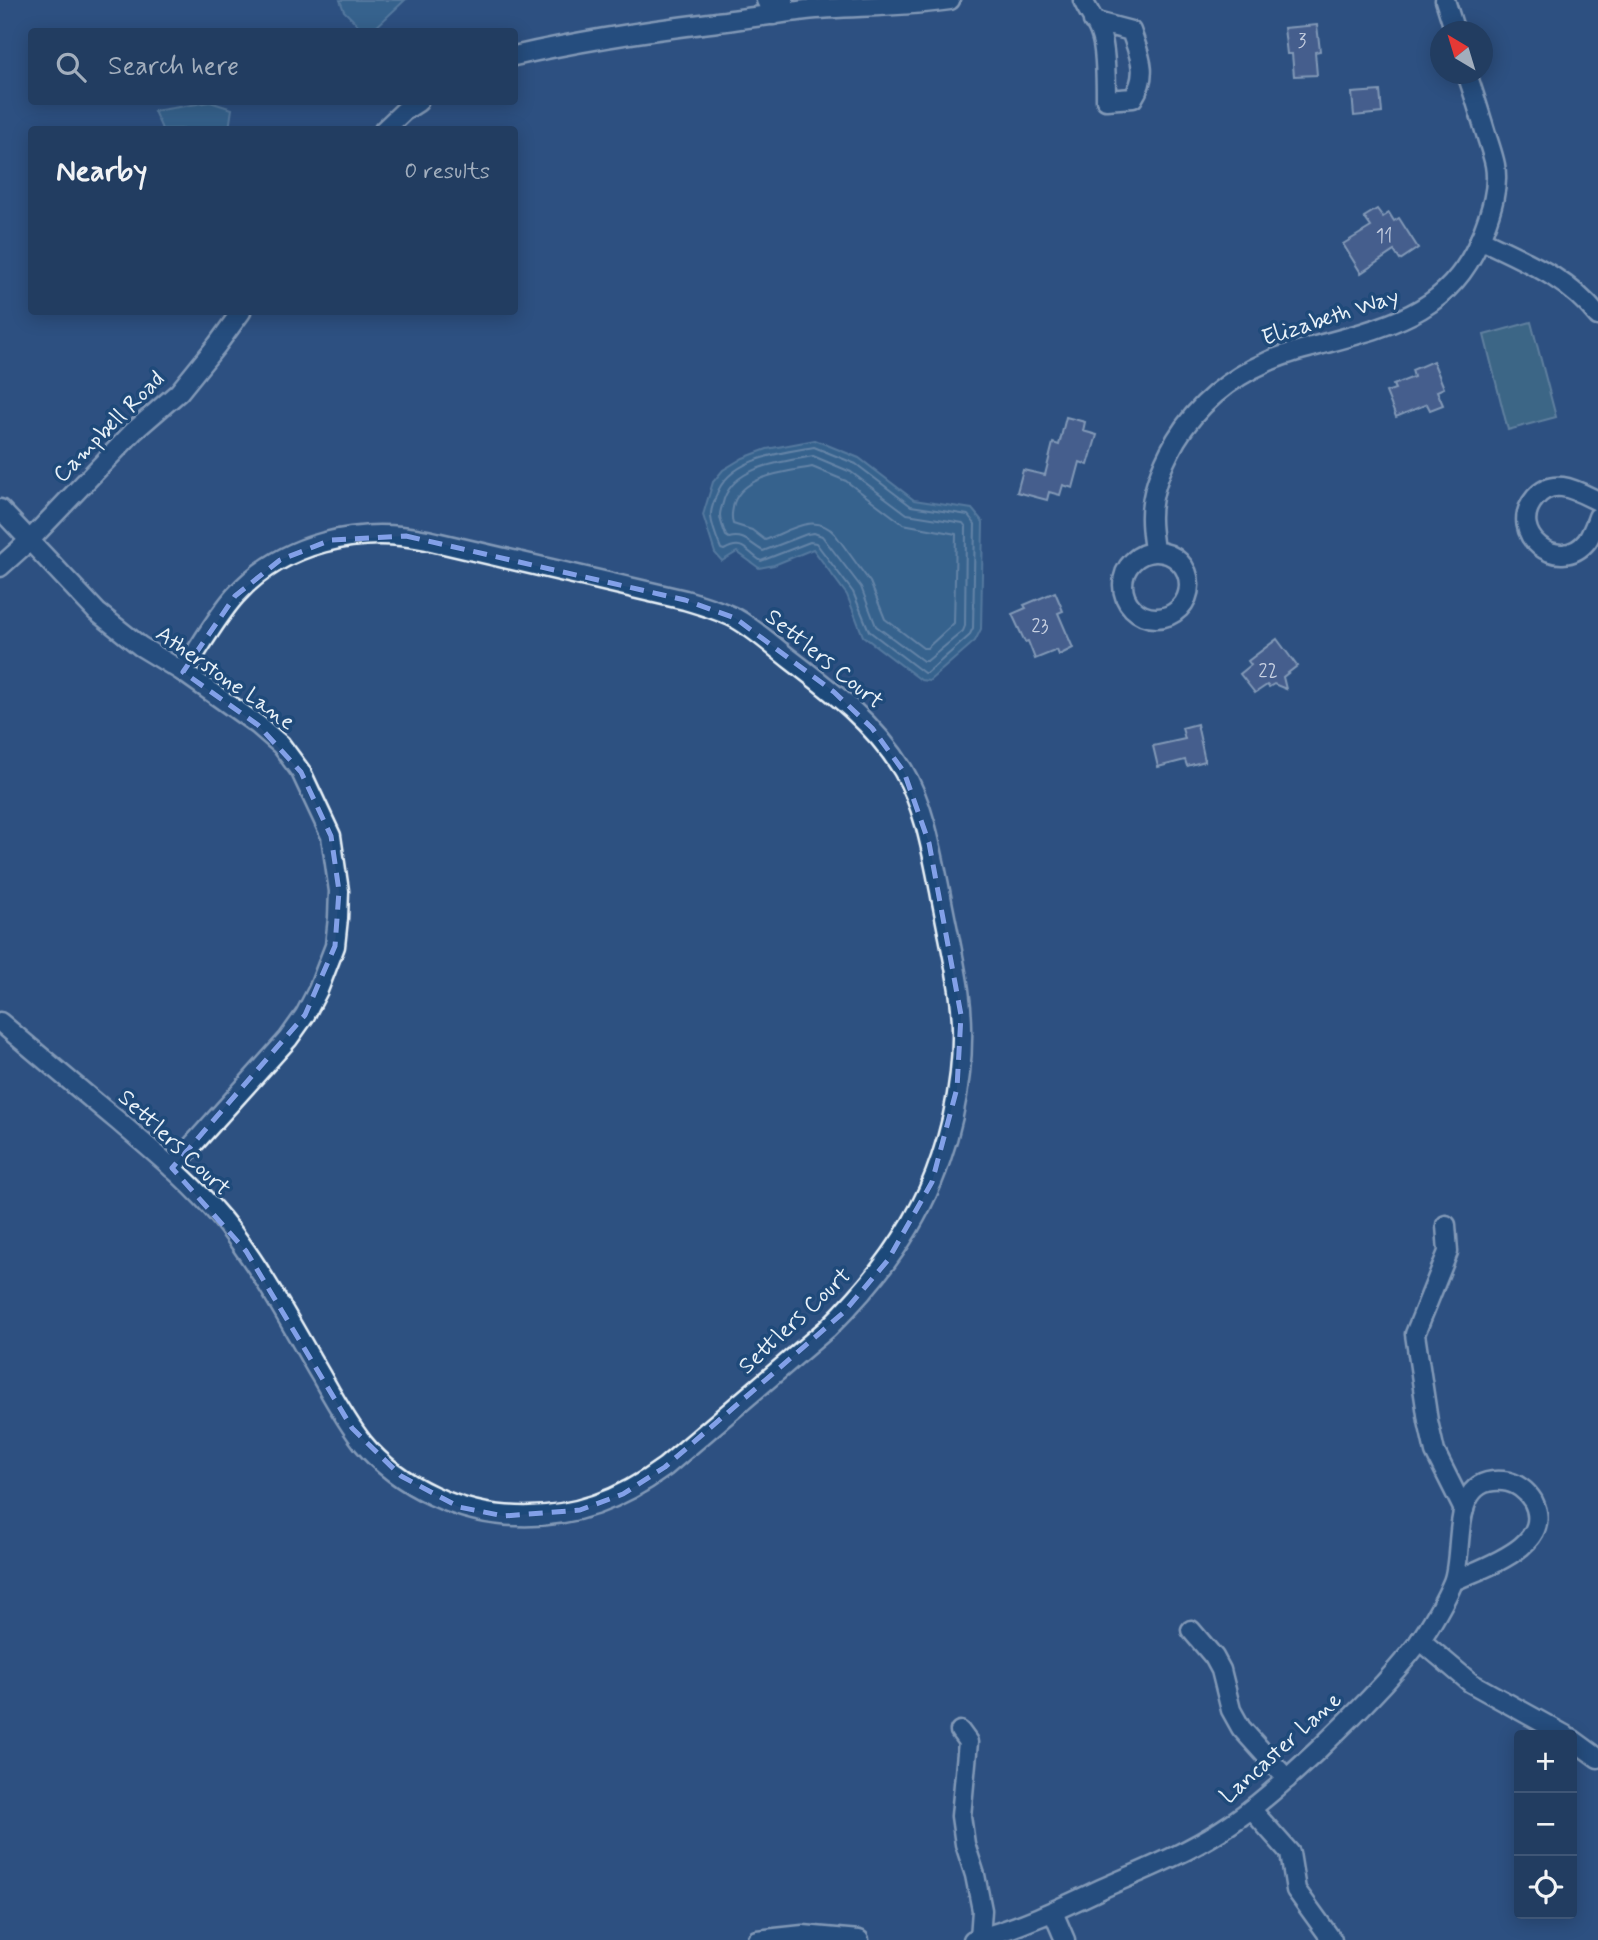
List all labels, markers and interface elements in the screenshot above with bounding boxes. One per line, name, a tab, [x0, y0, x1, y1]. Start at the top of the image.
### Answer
north arrow	[1430, 21, 1493, 84]
search box	[28, 28, 518, 105]
house number: 3	[1298, 29, 1307, 54]
icon: search	[52, 48, 90, 86]
text: Search here	[108, 50, 239, 84]
text: Nearby	[56, 152, 147, 191]
text: 0 results	[404, 157, 490, 187]
house number: 11	[1376, 224, 1392, 249]
street label: Elizabeth Way	[1258, 282, 1403, 354]
street label: Campbell Road	[47, 365, 172, 490]
street label: Settlers Court	[758, 603, 889, 717]
house number: 23	[1031, 614, 1049, 639]
street label: Atherstone Lane	[149, 619, 300, 738]
house number: 22	[1258, 659, 1278, 684]
street label: Settlers Court	[111, 1083, 237, 1204]
street label: Settlers Court	[733, 1261, 858, 1381]
street label: Lancaster Lane	[1214, 1686, 1349, 1811]
map controls	[1514, 1730, 1577, 1919]
button: +	[1514, 1730, 1577, 1793]
button: −	[1514, 1793, 1577, 1856]
button: locate	[1514, 1856, 1577, 1919]

